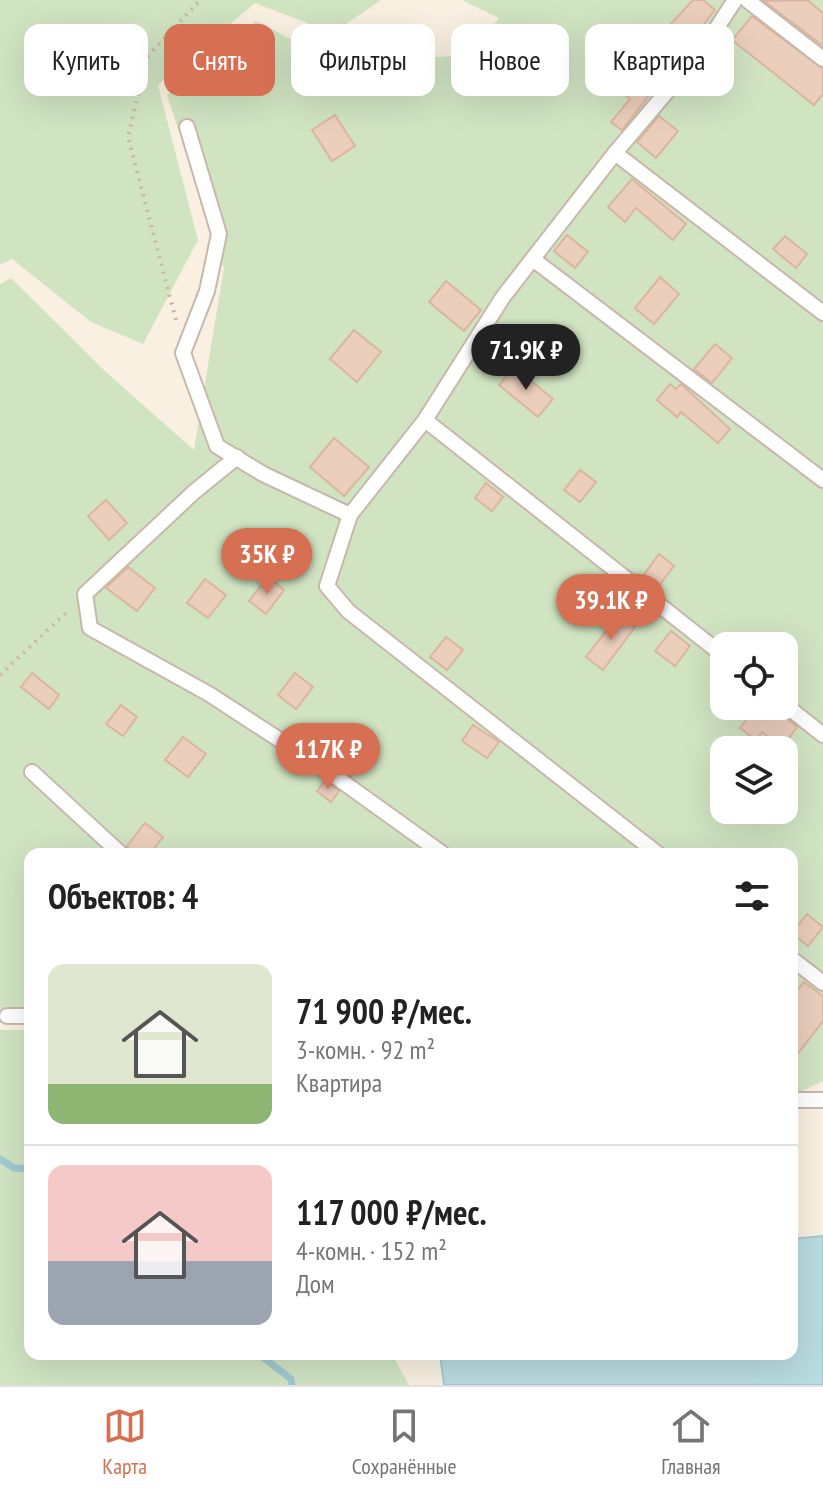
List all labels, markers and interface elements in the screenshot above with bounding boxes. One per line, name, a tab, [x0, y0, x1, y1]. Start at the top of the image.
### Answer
chip: Купить	[24, 24, 148, 96]
chip: Снять	[164, 24, 275, 96]
chip: Фильтры	[291, 24, 435, 96]
chip: Новое	[451, 24, 569, 96]
chip: Квартира	[585, 24, 734, 96]
pin: 71.9K ₽	[452, 324, 600, 392]
text: 71.9K ₽	[489, 333, 563, 366]
pin: 35K ₽	[211, 528, 323, 596]
text: 35K ₽	[239, 537, 295, 570]
pin: 39.1K ₽	[537, 574, 685, 642]
text: 39.1K ₽	[574, 583, 648, 616]
map controls	[710, 632, 798, 824]
button: locate	[710, 632, 798, 720]
pin: 117K ₽	[263, 723, 393, 791]
text: 117K ₽	[294, 732, 362, 765]
button: layers	[710, 736, 798, 824]
text: Объектов: 4	[48, 874, 198, 918]
icon: filters	[730, 874, 774, 918]
text: 71 900 ₽/мес.	[296, 989, 472, 1033]
icon: home	[112, 996, 208, 1092]
text: 3-комн. · 92 m²	[296, 1033, 435, 1066]
text: Квартира	[296, 1066, 382, 1099]
text: 117 000 ₽/мес.	[296, 1190, 487, 1234]
icon: home	[112, 1197, 208, 1293]
text: 4-комн. · 152 m²	[296, 1234, 447, 1267]
text: Дом	[296, 1267, 334, 1300]
tab: Карта	[102, 1404, 147, 1480]
tab: Сохранённые	[352, 1404, 456, 1480]
tab: Главная	[661, 1404, 721, 1480]

